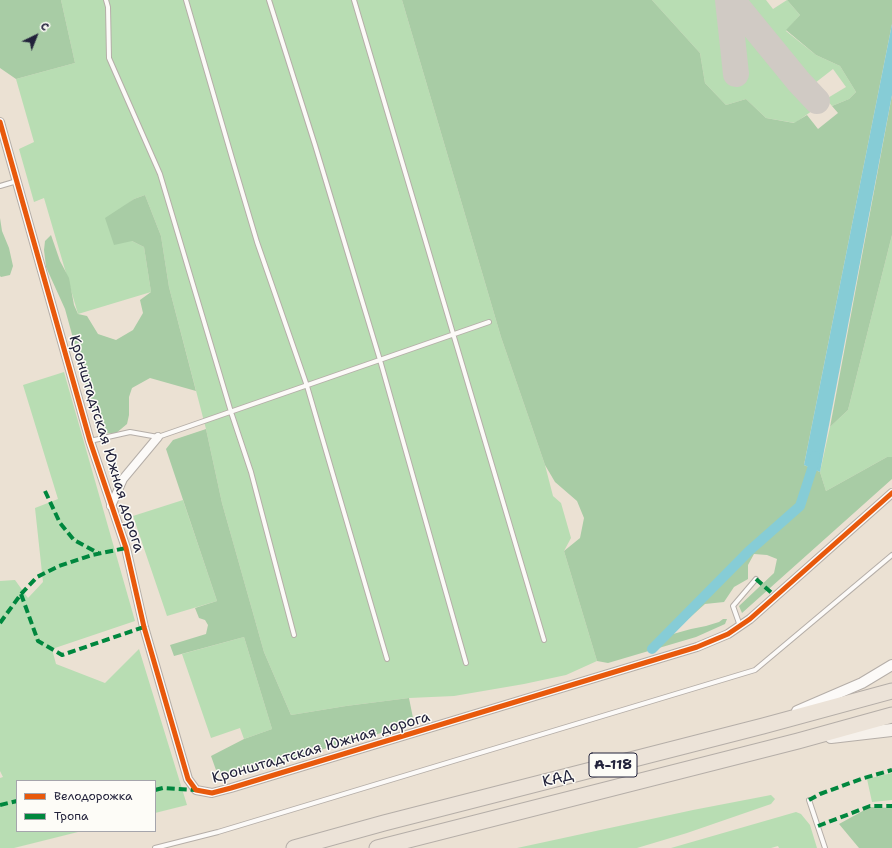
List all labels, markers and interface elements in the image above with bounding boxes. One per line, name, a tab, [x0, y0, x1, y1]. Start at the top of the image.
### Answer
north arrow	[16, 16, 56, 56]
text: С	[37, 19, 52, 35]
street label: Кронштадтская Южная дорога	[64, 333, 148, 555]
street label: Кронштадтская Южная дорога	[210, 708, 432, 788]
road number: А-118	[589, 753, 637, 777]
street label: КАД	[541, 767, 575, 791]
legend	[16, 780, 156, 832]
text: Велодорожка	[54, 788, 132, 804]
text: Тропа	[54, 808, 88, 824]

